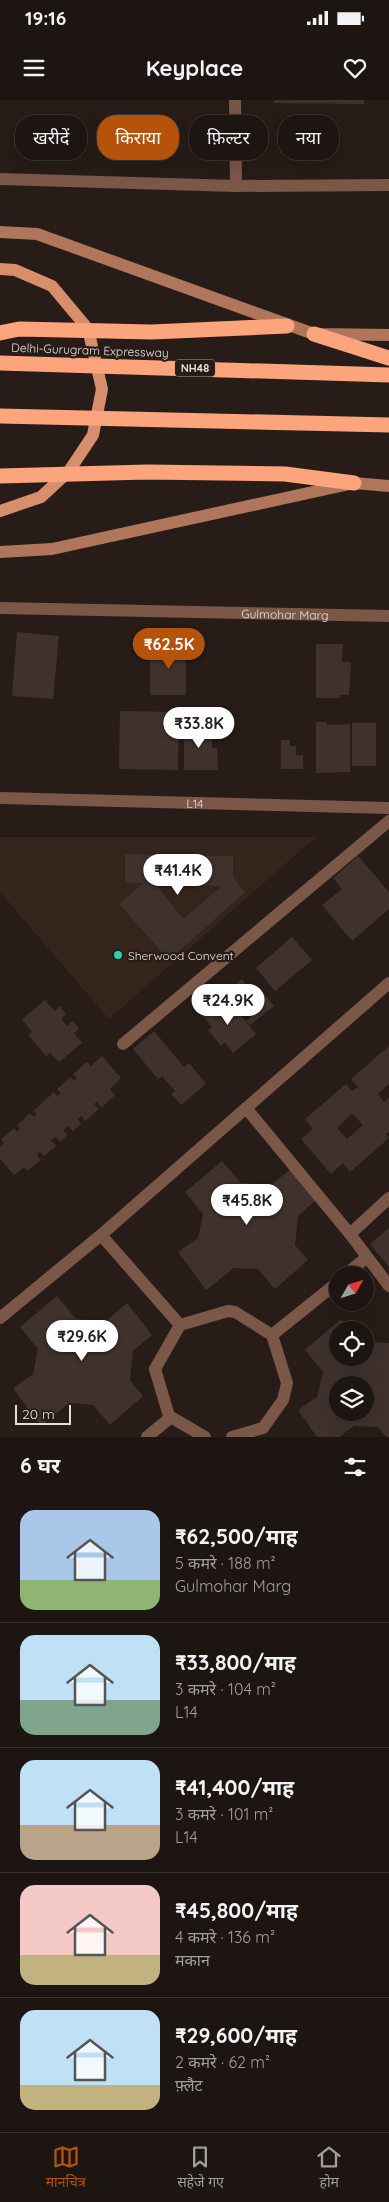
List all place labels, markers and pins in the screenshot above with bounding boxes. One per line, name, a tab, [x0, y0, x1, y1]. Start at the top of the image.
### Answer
pin: ₹62.5K	[128, 628, 210, 670]
pin: ₹33.8K	[158, 706, 240, 749]
pin: ₹41.4K	[137, 854, 219, 896]
place label: Sherwood Convent	[128, 948, 234, 963]
marker: Sherwood Convent	[112, 949, 124, 961]
pin: ₹24.9K	[187, 984, 269, 1026]
pin: ₹45.8K	[206, 1184, 288, 1226]
pin: ₹29.6K	[41, 1320, 123, 1362]

